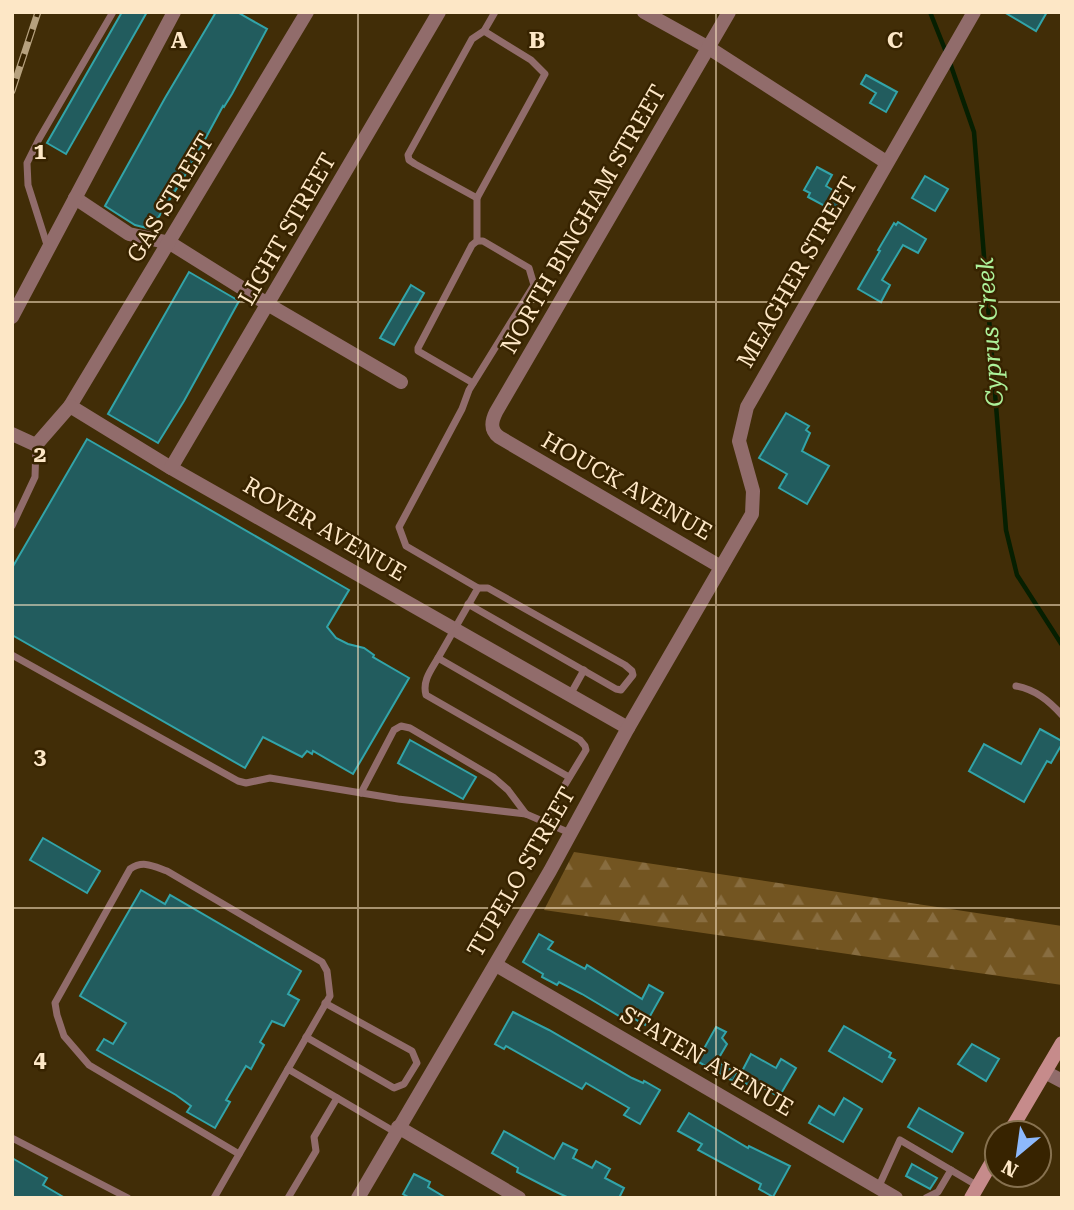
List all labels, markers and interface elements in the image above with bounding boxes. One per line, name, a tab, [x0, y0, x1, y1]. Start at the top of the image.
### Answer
text: A	[171, 27, 188, 54]
text: B	[529, 27, 545, 54]
text: C	[887, 27, 903, 54]
street label: NORTH BINGHAM STREET	[495, 80, 672, 358]
street label: GAS STREET	[122, 129, 219, 267]
text: 1	[34, 138, 47, 165]
street label: LIGHT STREET	[233, 148, 342, 310]
street label: MEAGHER STREET	[732, 172, 863, 372]
water label: Cyprus Creek	[971, 256, 1009, 408]
street label: HOUCK AVENUE	[537, 427, 717, 546]
text: 2	[34, 441, 46, 468]
street label: ROVER AVENUE	[239, 472, 411, 587]
text: 3	[34, 743, 47, 770]
street label: TUPELO STREET	[462, 783, 581, 962]
street label: STATEN AVENUE	[615, 1001, 798, 1122]
text: 4	[34, 1046, 47, 1073]
north arrow	[983, 1119, 1053, 1189]
text: N	[998, 1155, 1022, 1182]

